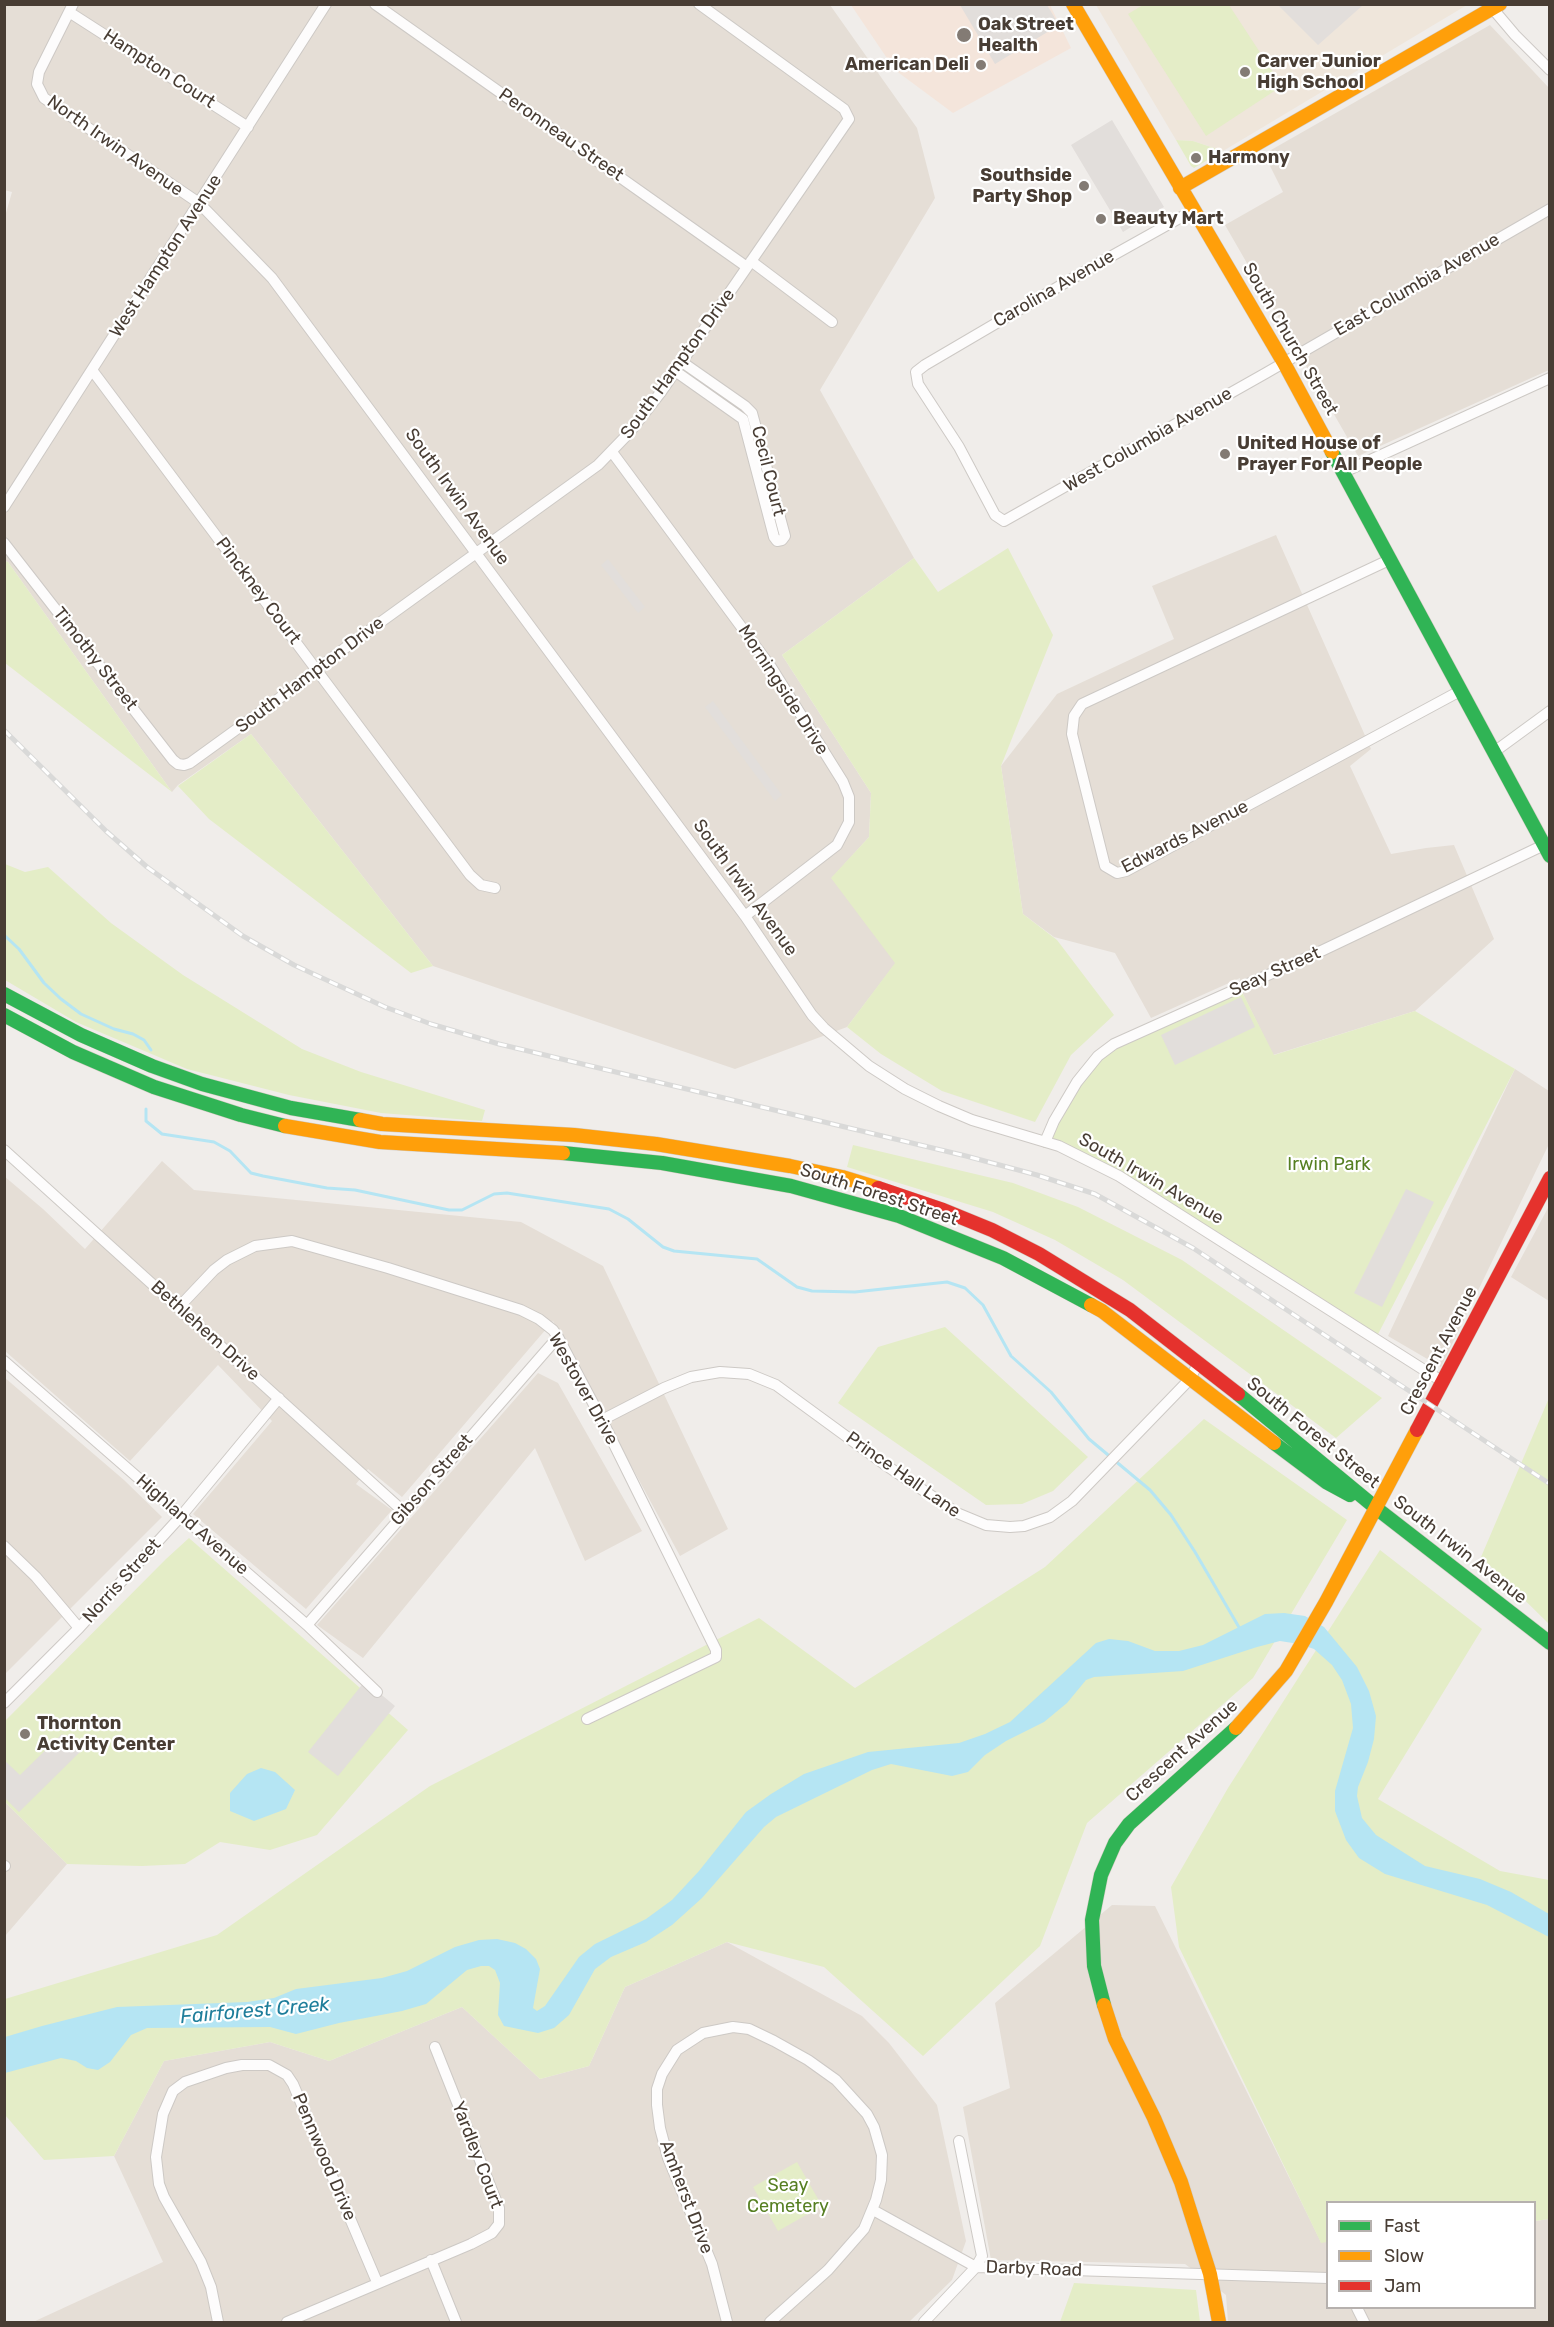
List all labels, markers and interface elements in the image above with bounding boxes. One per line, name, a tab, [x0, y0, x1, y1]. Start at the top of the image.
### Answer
place label: Oak Street Health	[978, 14, 1074, 57]
street label: Hampton Court	[99, 25, 219, 113]
marker: Oak Street Health	[955, 26, 973, 44]
place label: Carver Junior High School	[1257, 51, 1381, 94]
place label: American Deli	[845, 54, 969, 76]
marker: American Deli	[974, 58, 988, 72]
marker: Carver Junior High School	[1238, 65, 1252, 79]
street label: Peronneau Street	[494, 84, 628, 186]
street label: North Irwin Avenue	[43, 91, 187, 201]
place label: Harmony	[1208, 147, 1290, 169]
marker: Harmony	[1189, 151, 1203, 165]
place label: Southside Party Shop	[972, 165, 1072, 207]
street label: West Hampton Avenue	[105, 170, 227, 342]
marker: Southside Party Shop	[1077, 179, 1091, 193]
place label: Beauty Mart	[1113, 208, 1224, 230]
marker: Beauty Mart	[1094, 212, 1108, 226]
street label: East Columbia Avenue	[1330, 229, 1504, 341]
street label: Carolina Avenue	[990, 246, 1118, 332]
street label: South Church Street	[1238, 259, 1342, 419]
street label: South Hampton Drive	[616, 285, 740, 443]
street label: West Columbia Avenue	[1060, 383, 1236, 497]
street label: South Irwin Avenue	[400, 424, 514, 570]
street label: Cecil Court	[746, 424, 790, 518]
place label: United House of Prayer For All People	[1237, 433, 1422, 476]
marker: United House of Prayer For All People	[1218, 447, 1232, 461]
street label: Pinckney Court	[211, 533, 305, 649]
street label: Timothy Street	[48, 603, 142, 715]
street label: South Hampton Drive	[232, 612, 388, 738]
street label: Morningside Drive	[733, 621, 833, 759]
street label: Edwards Avenue	[1118, 796, 1252, 878]
street label: South Irwin Avenue	[688, 815, 802, 961]
street label: Seay Street	[1226, 942, 1324, 1002]
street label: South Irwin Avenue	[1075, 1129, 1227, 1229]
park label: Irwin Park	[1287, 1154, 1371, 1176]
street label: South Forest Street	[797, 1159, 961, 1231]
street label: Bethlehem Drive	[146, 1276, 264, 1386]
street label: Crescent Avenue	[1396, 1283, 1482, 1419]
street label: Westover Drive	[543, 1329, 623, 1449]
street label: South Forest Street	[1242, 1373, 1384, 1493]
street label: Prince Hall Lane	[841, 1427, 965, 1523]
street label: Gibson Street	[386, 1430, 478, 1530]
street label: Highland Avenue	[131, 1470, 253, 1580]
street label: South Irwin Avenue	[1389, 1491, 1531, 1609]
street label: Norris Street	[78, 1534, 166, 1628]
street label: Crescent Avenue	[1122, 1695, 1242, 1807]
place label: Thornton Activity Center	[37, 1713, 175, 1756]
marker: Thornton Activity Center	[18, 1727, 32, 1741]
water label: Fairforest Creek	[179, 1993, 331, 2029]
street label: Pennwood Drive	[287, 2090, 361, 2224]
street label: Yardley Court	[447, 2099, 507, 2211]
street label: Amherst Drive	[654, 2137, 718, 2257]
park label: Seay Cemetery	[747, 2175, 829, 2218]
legend	[1326, 2201, 1536, 2309]
text: Fast	[1384, 2215, 1420, 2237]
text: Slow	[1384, 2245, 1424, 2267]
street label: Darby Road	[985, 2257, 1083, 2281]
text: Jam	[1384, 2275, 1421, 2297]

